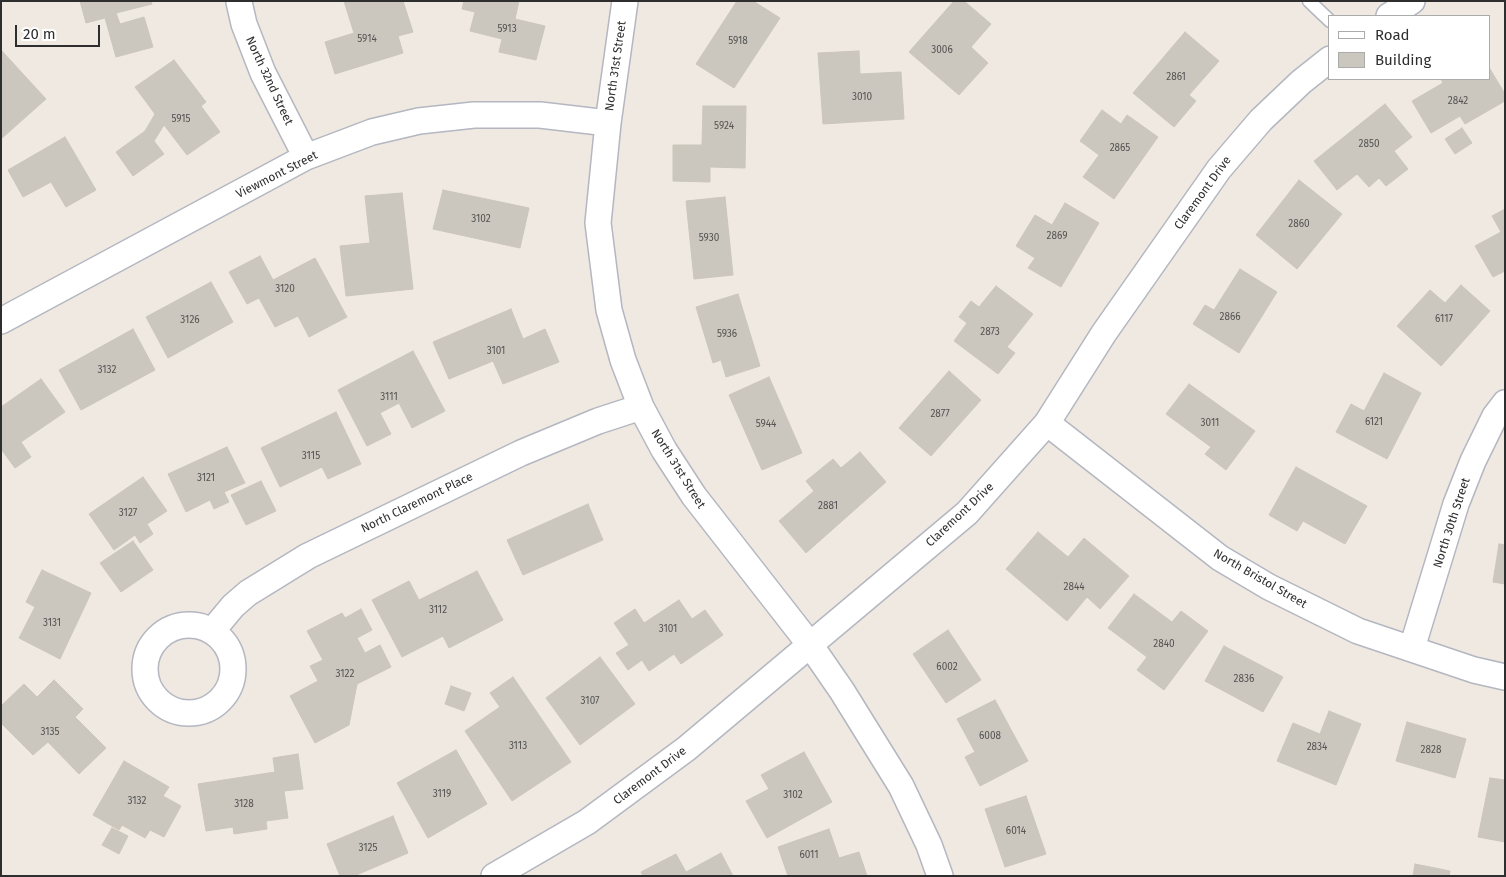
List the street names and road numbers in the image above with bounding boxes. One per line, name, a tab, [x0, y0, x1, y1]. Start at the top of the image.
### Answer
street label: North 31st Street	[603, 20, 629, 112]
street label: North 32nd Street	[242, 34, 296, 128]
street label: Viewmont Street	[234, 148, 320, 202]
street label: Claremont Drive	[1171, 153, 1235, 233]
street label: North 31st Street	[648, 427, 708, 511]
street label: North Claremont Place	[359, 470, 475, 536]
street label: North 30th Street	[1431, 476, 1473, 570]
street label: Claremont Drive	[923, 480, 997, 550]
street label: North Bristol Street	[1211, 546, 1309, 612]
street label: Claremont Drive	[611, 744, 689, 808]

